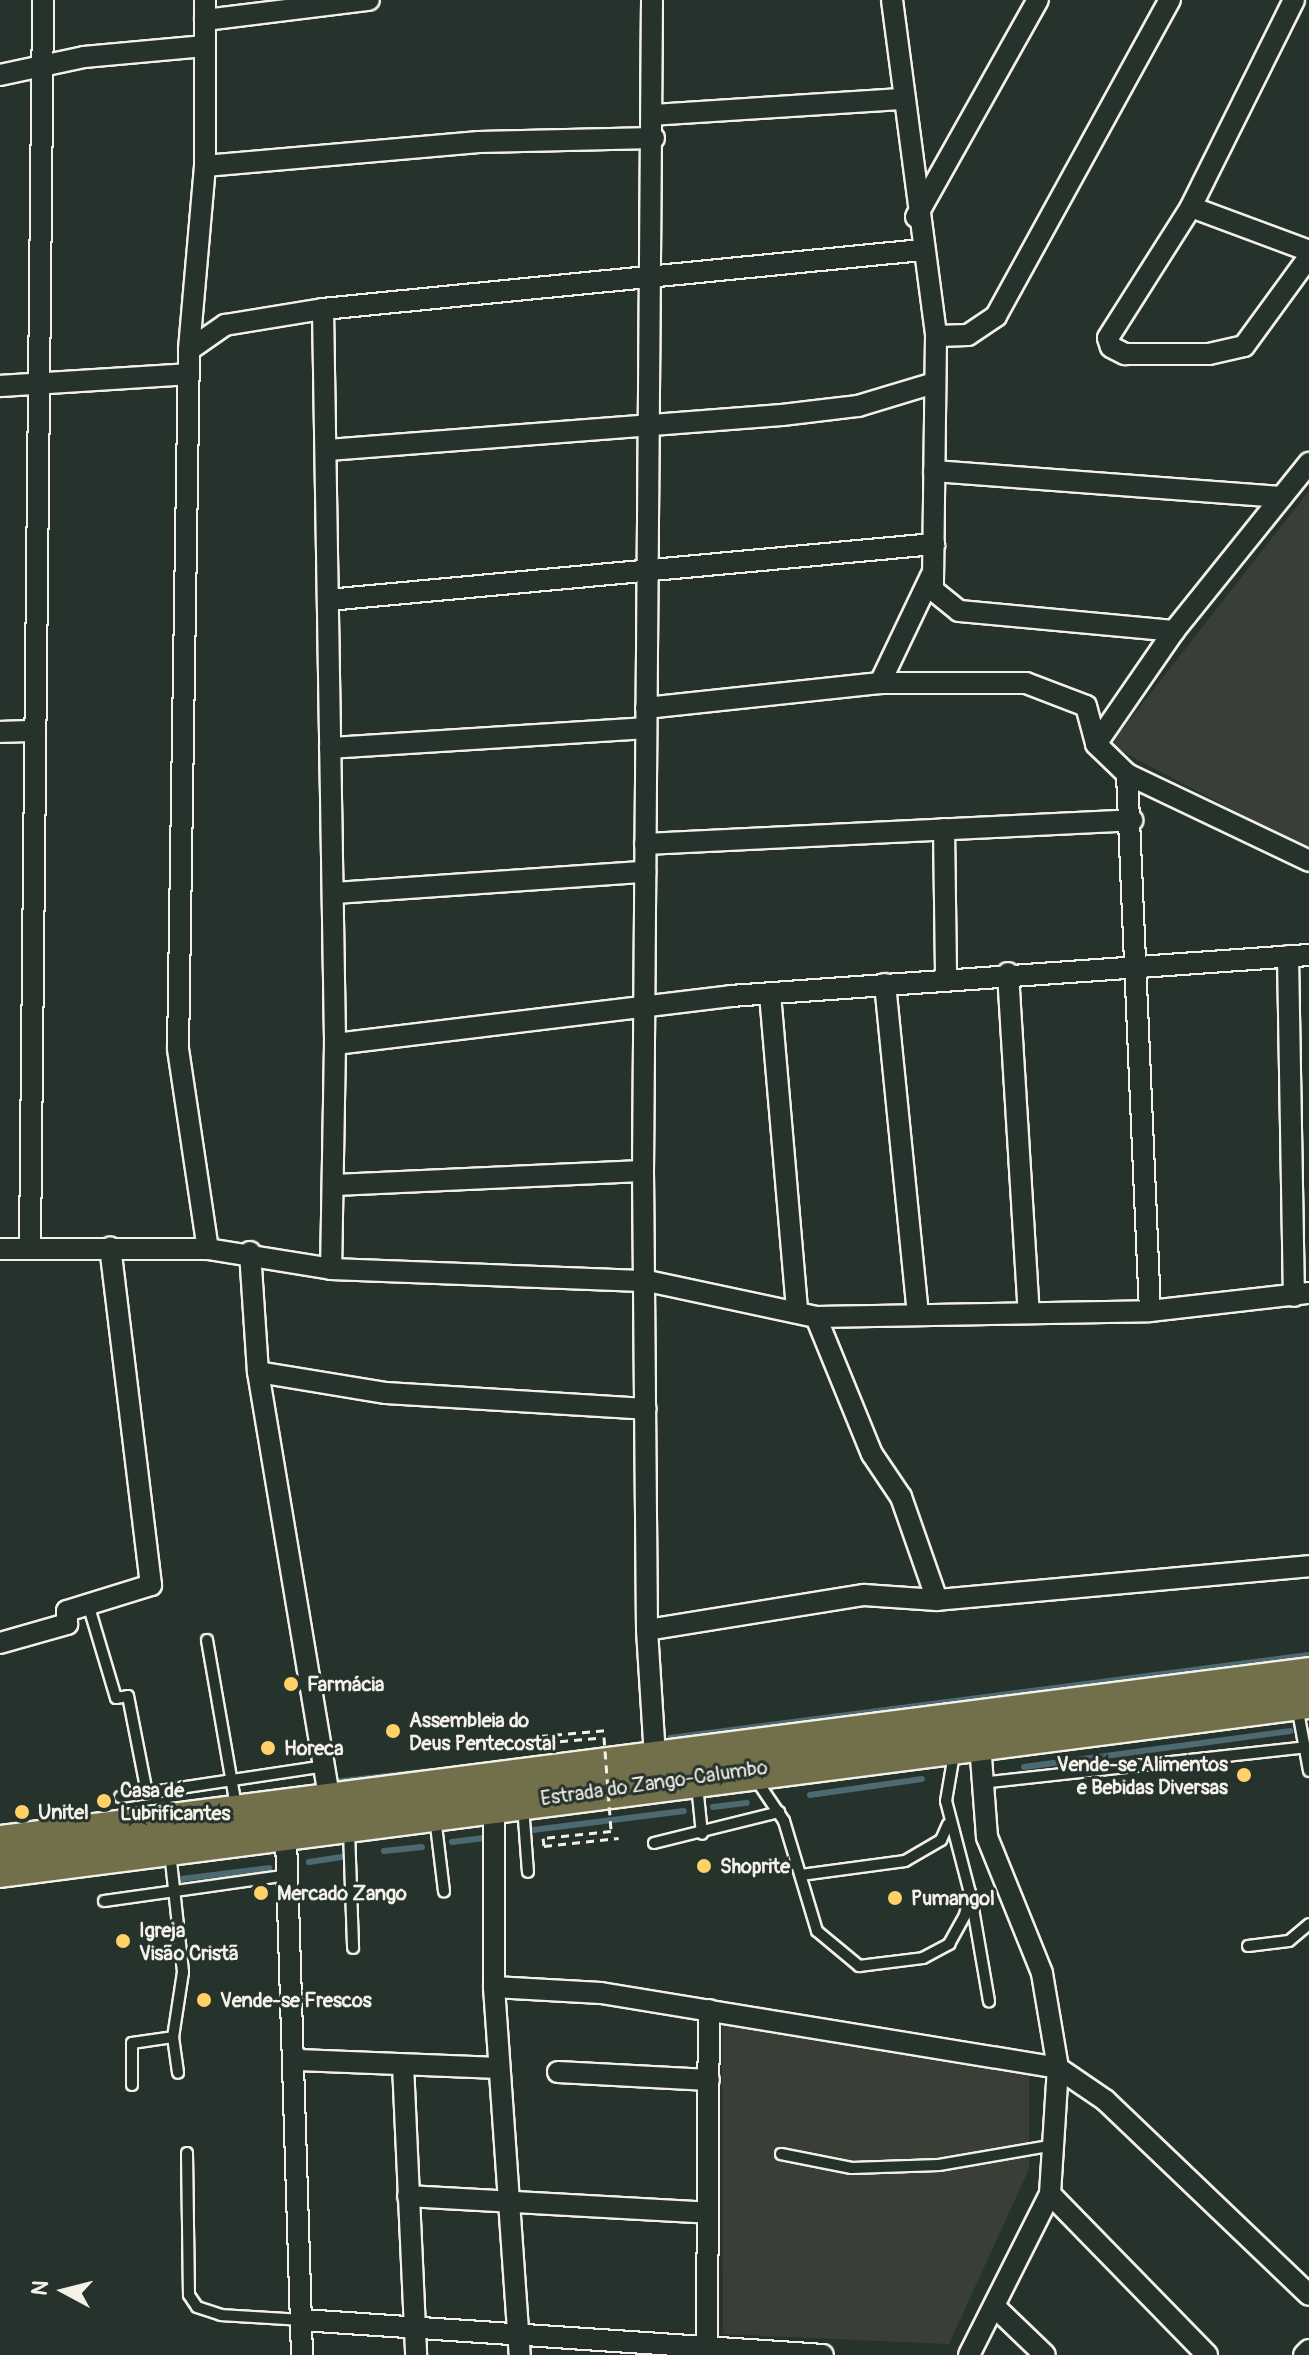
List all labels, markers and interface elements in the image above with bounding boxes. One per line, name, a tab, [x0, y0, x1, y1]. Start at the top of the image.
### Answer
place label: Farmácia	[307, 1672, 384, 1696]
marker: Farmácia	[282, 1675, 300, 1693]
place label: Assembleia do Deus Pentecostal	[409, 1708, 556, 1755]
marker: Assembleia do Deus Pentecostal	[384, 1722, 402, 1740]
place label: Horeca	[284, 1736, 343, 1760]
marker: Horeca	[259, 1739, 277, 1757]
place label: Vende-se Alimentos e Bebidas Diversas	[1057, 1752, 1228, 1799]
street label: Estrada do Zango-Calumbo	[539, 1755, 769, 1811]
marker: Vende-se Alimentos e Bebidas Diversas	[1235, 1766, 1253, 1784]
place label: Casa de Lubrificantes	[120, 1778, 230, 1825]
marker: Casa de Lubrificantes	[95, 1792, 113, 1810]
place label: Unitel	[38, 1800, 89, 1824]
marker: Unitel	[13, 1803, 31, 1821]
place label: Shoprite	[720, 1854, 790, 1878]
marker: Shoprite	[695, 1857, 713, 1875]
place label: Mercado Zango	[277, 1881, 407, 1905]
marker: Mercado Zango	[252, 1884, 270, 1902]
place label: Pumangol	[911, 1886, 995, 1910]
marker: Pumangol	[886, 1889, 904, 1907]
place label: Igreja Visão Cristã	[139, 1918, 239, 1965]
marker: Igreja Visão Cristã	[114, 1932, 132, 1950]
place label: Vende-se Frescos	[220, 1988, 372, 2012]
marker: Vende-se Frescos	[195, 1991, 213, 2009]
north arrow	[24, 2251, 104, 2331]
text: N	[25, 2279, 55, 2297]

